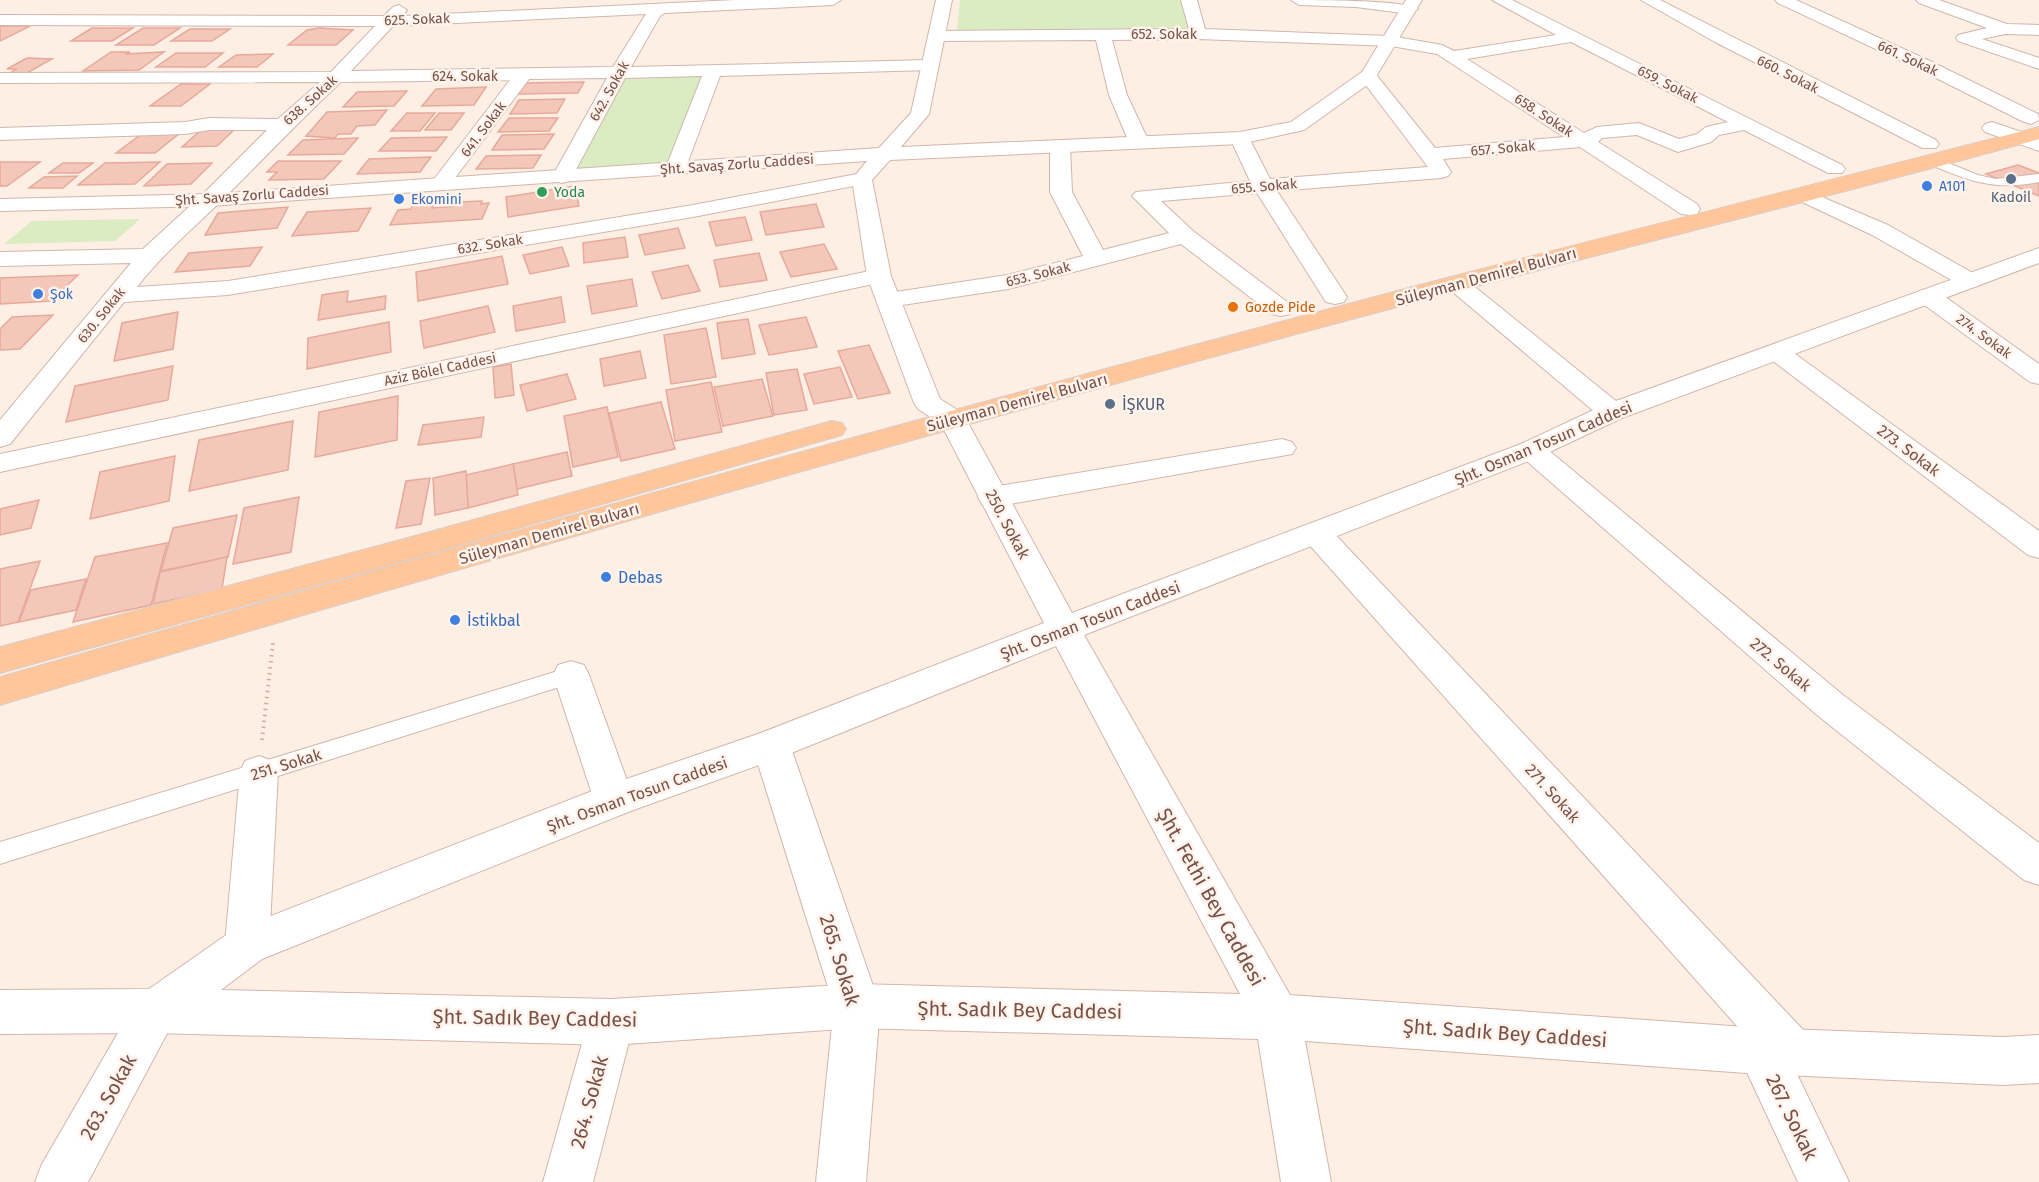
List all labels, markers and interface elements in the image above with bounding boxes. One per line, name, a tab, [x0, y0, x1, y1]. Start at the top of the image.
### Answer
street label: 625. Sokak	[384, 10, 451, 29]
street label: 652. Sokak	[1131, 26, 1198, 43]
street label: 661. Sokak	[1875, 37, 1942, 80]
street label: 660. Sokak	[1754, 52, 1822, 98]
street label: 642. Sokak	[586, 57, 633, 124]
street label: 659. Sokak	[1634, 62, 1702, 107]
street label: 624. Sokak	[432, 68, 499, 85]
street label: 638. Sokak	[280, 71, 341, 129]
street label: 658. Sokak	[1511, 90, 1577, 141]
street label: 641. Sokak	[457, 98, 510, 160]
street label: 657. Sokak	[1470, 137, 1537, 160]
street label: Şht. Savaş Zorlu Caddesi	[660, 151, 815, 178]
marker: Kadoil	[2004, 172, 2018, 186]
street label: 655. Sokak	[1230, 175, 1298, 198]
place label: A101	[1939, 178, 1966, 195]
marker: A101	[1920, 179, 1934, 193]
street label: Şht. Savaş Zorlu Caddesi	[175, 182, 330, 209]
place label: Yoda	[554, 184, 585, 201]
marker: Yoda	[535, 185, 549, 199]
place label: Kadoil	[1991, 189, 2031, 206]
place label: Ekomini	[411, 191, 462, 208]
marker: Ekomini	[392, 192, 406, 206]
street label: 632. Sokak	[456, 231, 525, 258]
street label: Süleyman Demirel Bulvarı	[1394, 243, 1579, 310]
street label: 653. Sokak	[1004, 258, 1073, 291]
street label: 630. Sokak	[74, 283, 130, 347]
place label: Şok	[50, 286, 74, 303]
marker: Şok	[31, 287, 45, 301]
place label: Gozde Pide	[1245, 299, 1316, 316]
marker: Gozde Pide	[1226, 300, 1240, 314]
street label: 274. Sokak	[1953, 311, 2015, 363]
street label: Aziz Bölel Caddesi	[382, 349, 498, 390]
street label: Süleyman Demirel Bulvarı	[925, 369, 1110, 436]
place label: İŞKUR	[1122, 394, 1165, 415]
marker: İŞKUR	[1103, 397, 1117, 411]
street label: Şht. Osman Tosun Caddesi	[1452, 397, 1635, 490]
street label: 273. Sokak	[1874, 421, 1944, 481]
street label: 250. Sokak	[981, 486, 1034, 563]
street label: Süleyman Demirel Bulvarı	[457, 499, 641, 568]
place label: Debas	[618, 568, 662, 587]
marker: Debas	[599, 570, 613, 584]
street label: Şht. Osman Tosun Caddesi	[998, 577, 1183, 665]
place label: İstikbal	[467, 610, 521, 630]
marker: İstikbal	[448, 613, 462, 627]
street label: 272. Sokak	[1746, 633, 1816, 696]
street label: 251. Sokak	[248, 744, 325, 784]
street label: Şht. Osman Tosun Caddesi	[544, 753, 731, 837]
street label: 271. Sokak	[1521, 760, 1584, 827]
street label: Şht. Fethi Bey Caddesi	[1151, 804, 1270, 991]
street label: 265. Sokak	[815, 911, 865, 1009]
street label: Şht. Sadık Bey Caddesi	[917, 996, 1123, 1025]
street label: Şht. Sadık Bey Caddesi	[432, 1004, 638, 1033]
street label: Şht. Sadık Bey Caddesi	[1402, 1014, 1608, 1053]
street label: 263. Sokak	[75, 1049, 142, 1144]
street label: 264. Sokak	[565, 1052, 613, 1151]
street label: 267. Sokak	[1761, 1070, 1823, 1165]

